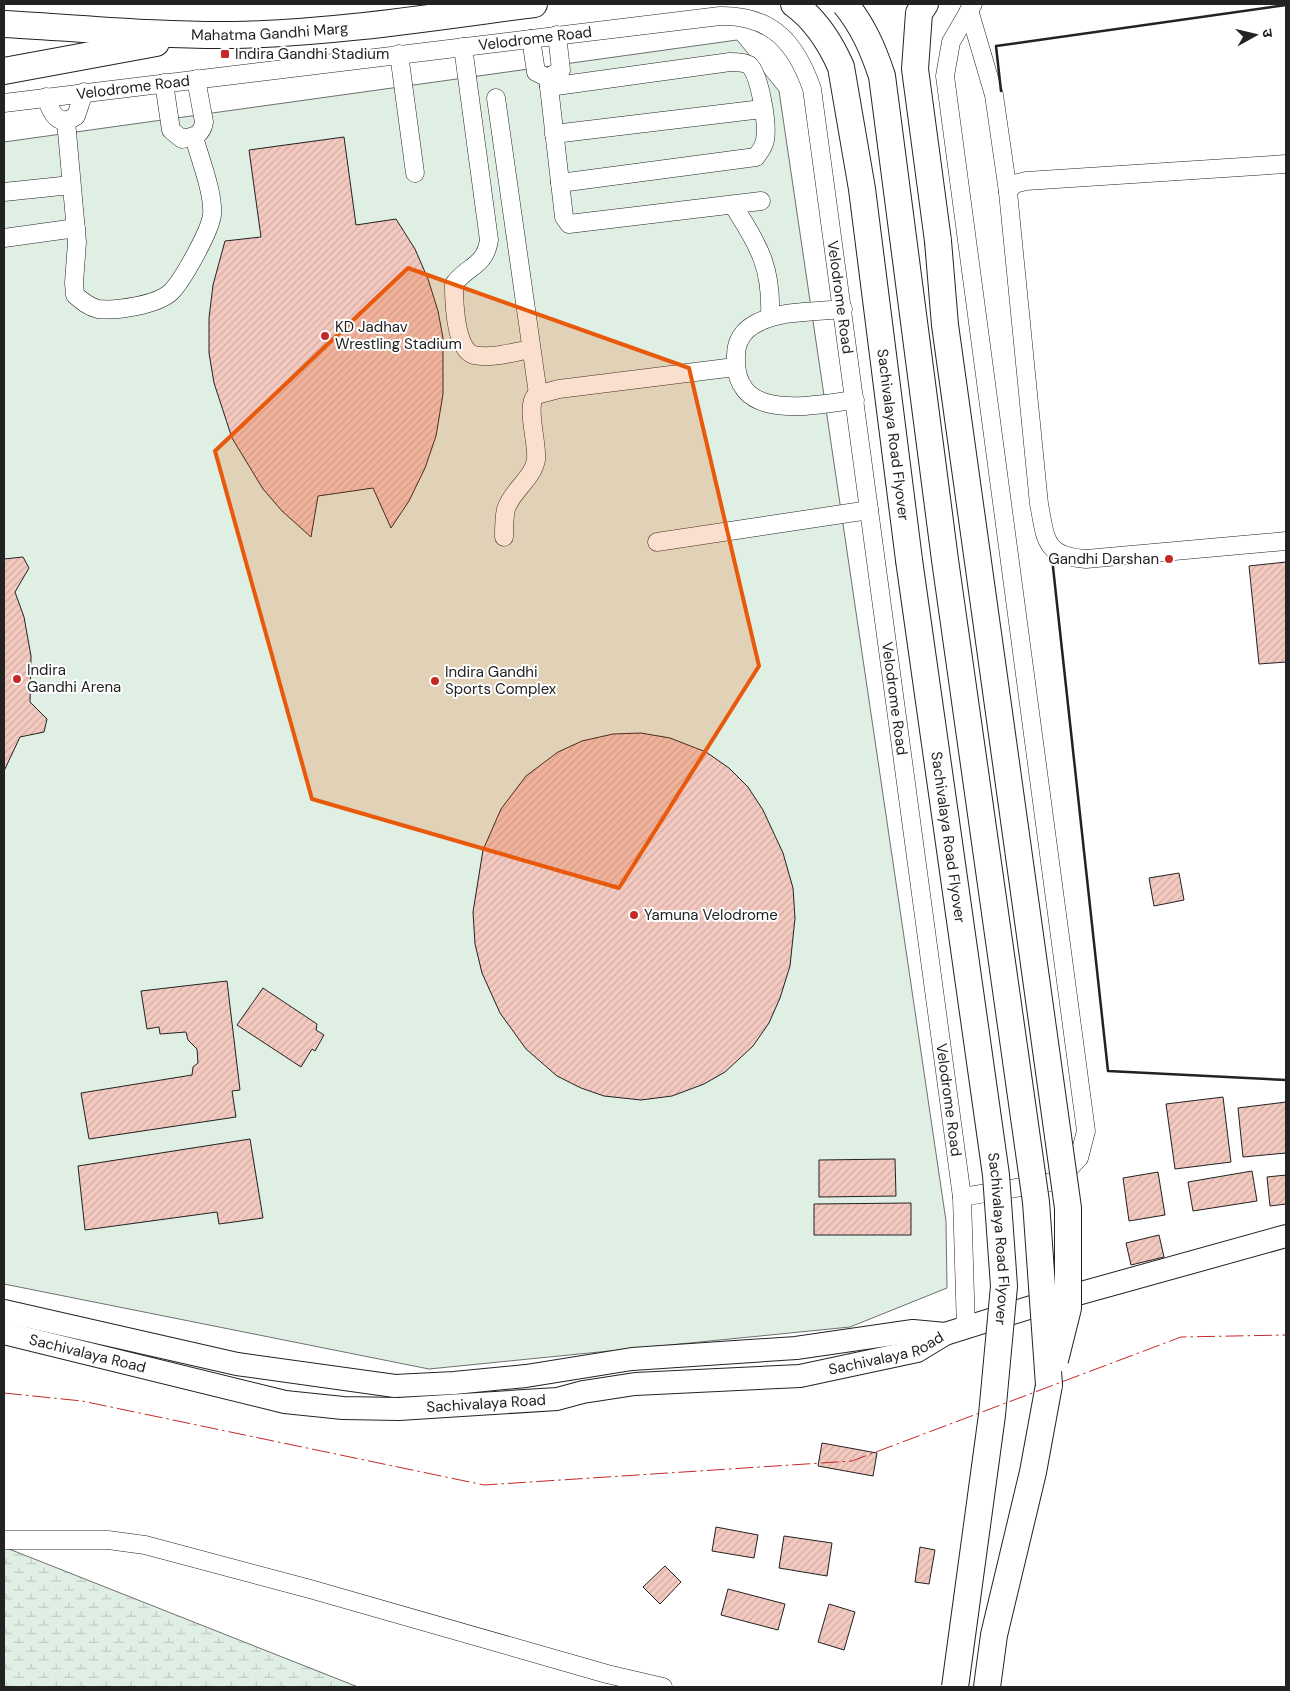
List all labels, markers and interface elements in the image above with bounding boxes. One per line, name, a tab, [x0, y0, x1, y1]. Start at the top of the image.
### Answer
north arrow	[1230, 10, 1280, 60]
street label: Mahatma Gandhi Marg	[191, 18, 349, 45]
street label: Velodrome Road	[477, 22, 593, 55]
text: उ	[1258, 28, 1277, 39]
place label: Indira Gandhi Stadium	[235, 44, 389, 64]
marker: Indira Gandhi Stadium	[219, 48, 231, 60]
street label: Velodrome Road	[75, 70, 191, 104]
street label: Velodrome Road	[823, 239, 858, 355]
place label: KD Jadhav Wrestling Stadium	[335, 317, 462, 354]
marker: KD Jadhav Wrestling Stadium	[319, 330, 331, 342]
street label: Sachivalaya Road Flyover	[872, 348, 914, 522]
place label: Gandhi Darshan	[1048, 549, 1159, 569]
marker: Gandhi Darshan	[1163, 553, 1175, 565]
street label: Velodrome Road	[877, 641, 912, 757]
place label: Indira Gandhi Arena	[27, 660, 121, 697]
place label: Indira Gandhi Sports Complex	[445, 662, 557, 699]
marker: Indira Gandhi Arena	[11, 673, 23, 685]
marker: Indira Gandhi Sports Complex	[429, 675, 441, 687]
street label: Sachivalaya Road Flyover	[926, 750, 970, 925]
place label: Yamuna Velodrome	[644, 905, 778, 925]
marker: Yamuna Velodrome	[628, 909, 640, 921]
street label: Velodrome Road	[931, 1042, 966, 1158]
street label: Sachivalaya Road Flyover	[983, 1151, 1014, 1326]
street label: Sachivalaya Road	[827, 1327, 947, 1380]
street label: Sachivalaya Road	[27, 1330, 148, 1377]
street label: Sachivalaya Road	[426, 1390, 547, 1417]

